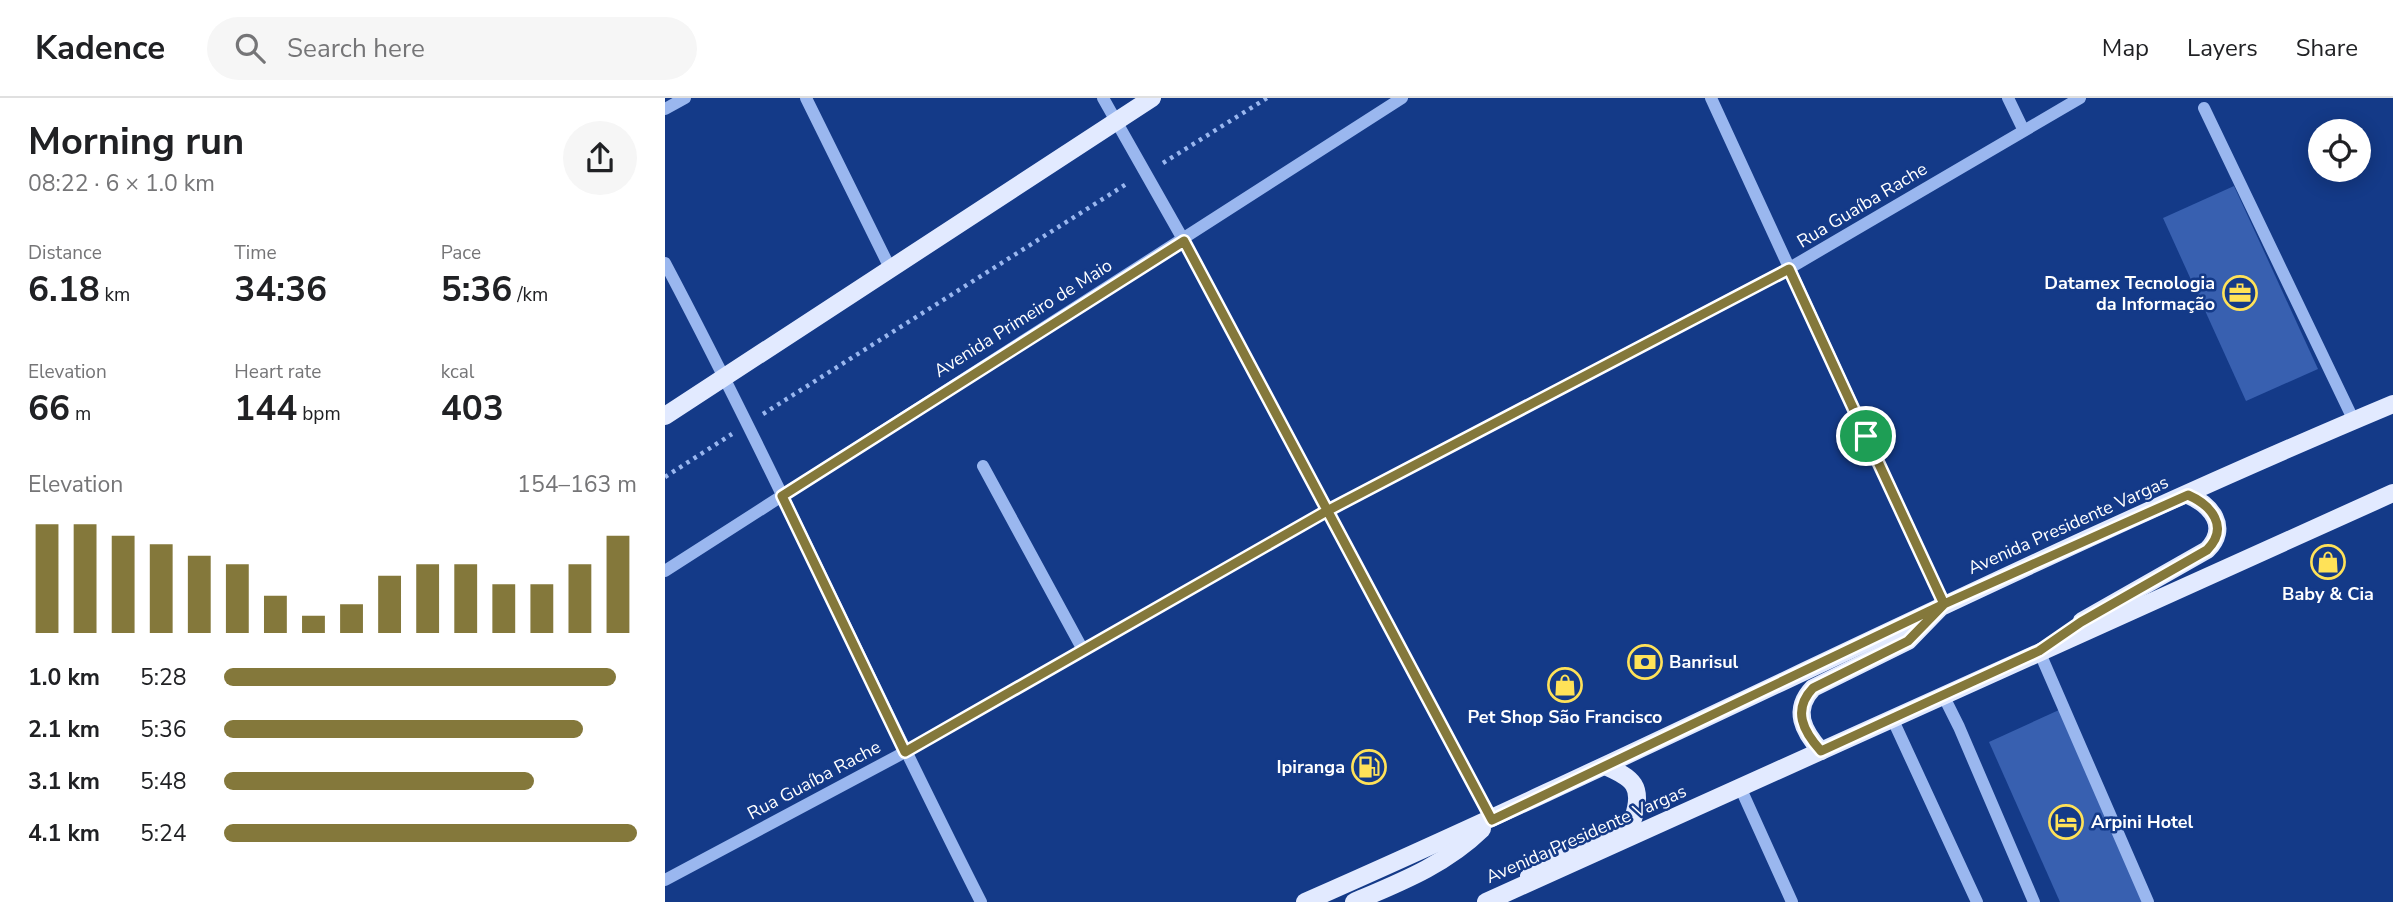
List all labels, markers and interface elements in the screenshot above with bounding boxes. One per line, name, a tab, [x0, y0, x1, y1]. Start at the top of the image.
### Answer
search box	[207, 17, 697, 80]
text: Kadence	[35, 26, 165, 71]
icon: search	[231, 29, 269, 67]
text: Search here	[287, 31, 425, 66]
text: Map	[2102, 32, 2149, 64]
text: Layers	[2187, 32, 2258, 64]
text: Share	[2296, 32, 2358, 64]
text: Morning run	[28, 116, 244, 167]
map controls	[2308, 119, 2371, 182]
button: locate	[2308, 119, 2371, 182]
button: share	[563, 121, 637, 195]
street label: Rua Guaíba Rache	[1792, 157, 1932, 253]
text: 08:22 · 6 × 1.0 km	[28, 168, 215, 199]
text: Distance	[28, 240, 102, 266]
text: Time	[234, 240, 277, 266]
text: Pace	[441, 240, 481, 266]
street label: Avenida Primeiro de Maio	[929, 253, 1117, 383]
text: 6.18	[28, 266, 100, 313]
text: 34:36	[234, 266, 327, 313]
text: 5:36	[441, 266, 512, 313]
place label: Datamex Tecnologia da Informação	[2044, 271, 2215, 316]
office icon: Datamex Tecnologia da Informação	[2221, 274, 2259, 312]
text: km	[100, 282, 130, 308]
text: /km	[512, 282, 548, 308]
text: Elevation	[28, 359, 107, 385]
text: Heart rate	[234, 359, 321, 385]
text: kcal	[441, 359, 474, 385]
text: 66	[28, 385, 70, 432]
text: 144	[234, 385, 297, 432]
text: 403	[441, 385, 504, 432]
text: m	[70, 401, 91, 427]
text: bpm	[297, 401, 341, 427]
pin	[1836, 406, 1896, 466]
icon: arrive	[1847, 417, 1885, 455]
text: Elevation	[28, 469, 123, 500]
text: 154–163 m	[517, 469, 637, 500]
street label: Avenida Presidente Vargas	[1964, 470, 2172, 580]
shop icon: Baby & Cia	[2309, 543, 2347, 581]
place label: Baby & Cia	[2282, 582, 2374, 606]
bank icon: Banrisul	[1626, 643, 1664, 681]
place label: Banrisul	[1669, 650, 1739, 674]
text: 1.0 km	[28, 662, 100, 693]
text: 5:28	[140, 662, 187, 693]
shop icon: Pet Shop São Francisco	[1546, 666, 1584, 704]
place label: Pet Shop São Francisco	[1468, 705, 1662, 729]
text: 2.1 km	[28, 714, 100, 745]
text: 5:36	[140, 714, 187, 745]
street label: Rua Guaíba Rache	[743, 735, 885, 825]
fuel station icon: Ipiranga	[1350, 748, 1388, 786]
place label: Ipiranga	[1276, 755, 1345, 779]
text: 3.1 km	[28, 766, 100, 797]
text: 5:48	[140, 766, 187, 797]
street label: Avenida Presidente Vargas	[1482, 779, 1690, 889]
hotel icon: Arpini Hotel	[2047, 803, 2085, 841]
place label: Arpini Hotel	[2091, 810, 2194, 834]
text: 4.1 km	[28, 818, 100, 849]
text: 5:24	[140, 818, 187, 849]

